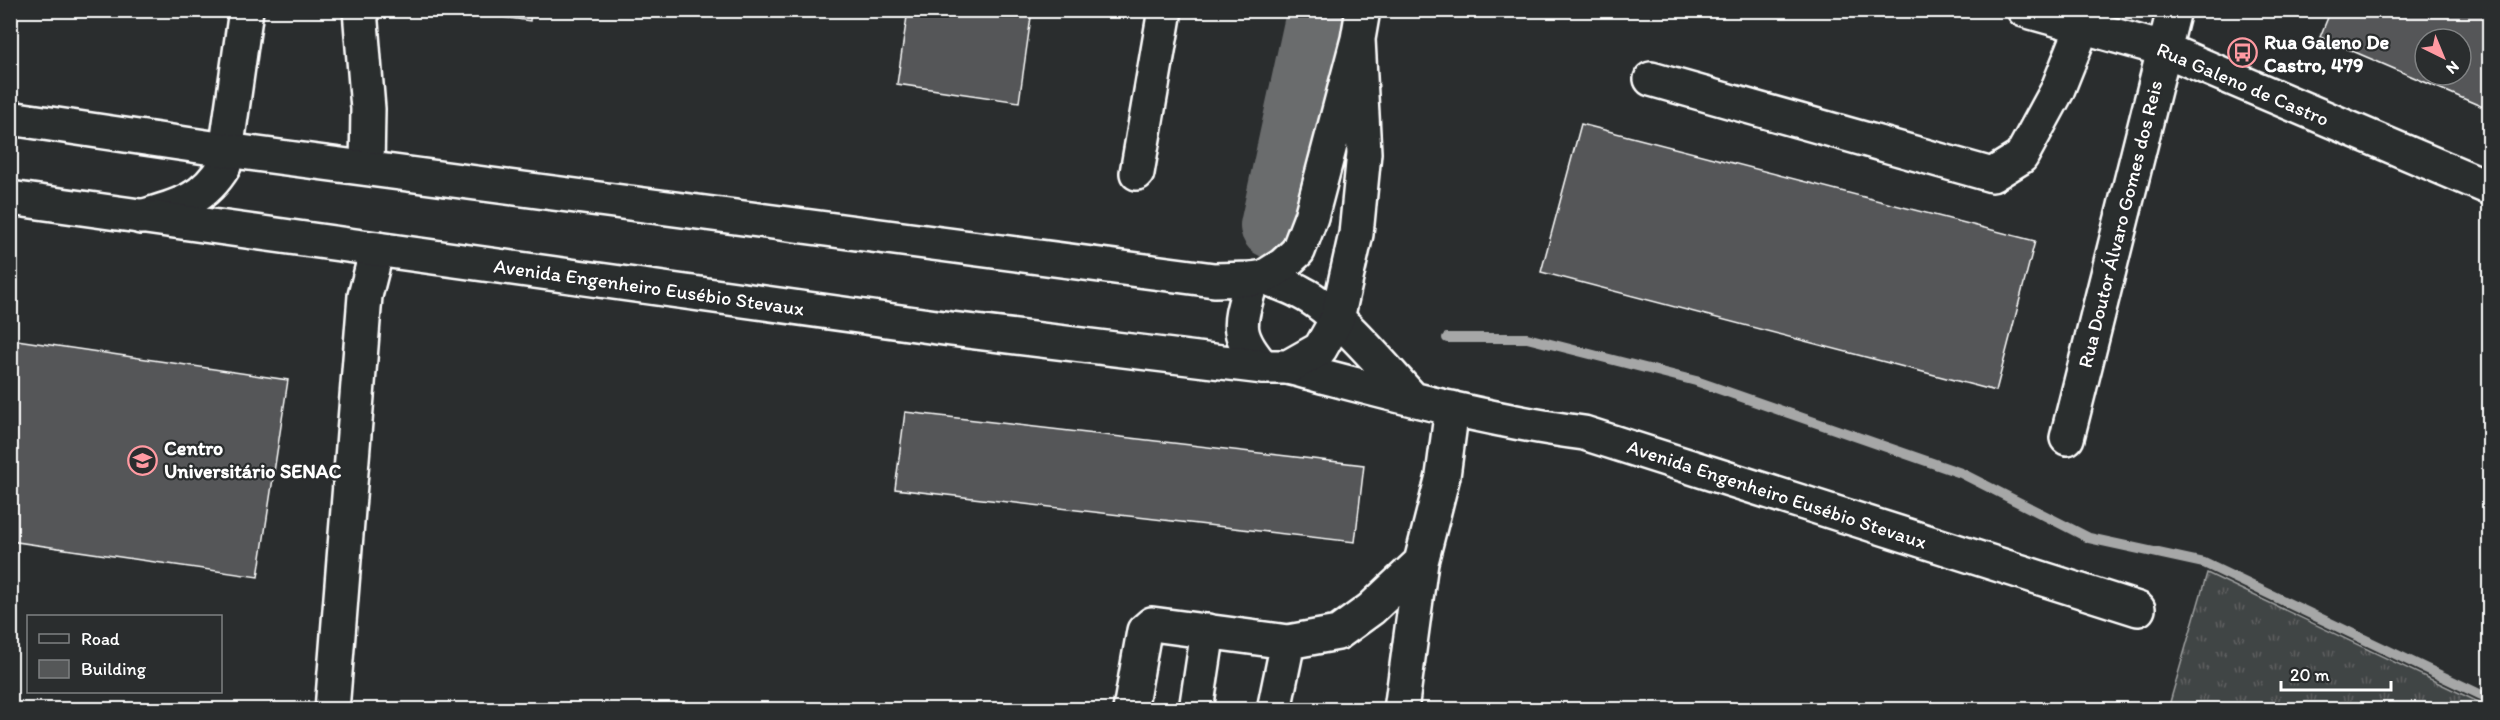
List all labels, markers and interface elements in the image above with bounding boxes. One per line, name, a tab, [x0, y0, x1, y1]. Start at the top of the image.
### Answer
north arrow	[2413, 27, 2473, 87]
place label: Rua Galeno De Castro, 479	[2264, 30, 2389, 77]
street label: Rua Galeno de Castro	[2153, 37, 2333, 131]
bus stop icon: Rua Galeno De Castro, 479	[2227, 37, 2259, 69]
text: N	[2442, 57, 2463, 78]
street label: Rua Doutor Álvaro Gomes dos Reis	[2073, 78, 2167, 370]
street label: Avenida Engenheiro Eusébio Stevaux	[492, 253, 806, 321]
street label: Avenida Engenheiro Eusébio Stevaux	[1624, 434, 1930, 554]
place label: Centro Universitário SENAC	[164, 436, 342, 483]
school or university icon: Centro Universitário SENAC	[127, 444, 159, 476]
legend	[27, 615, 222, 693]
text: Road	[81, 628, 120, 650]
scale bar	[2281, 654, 2390, 692]
text: Building	[81, 658, 147, 680]
text: 20 m	[2290, 664, 2330, 686]

